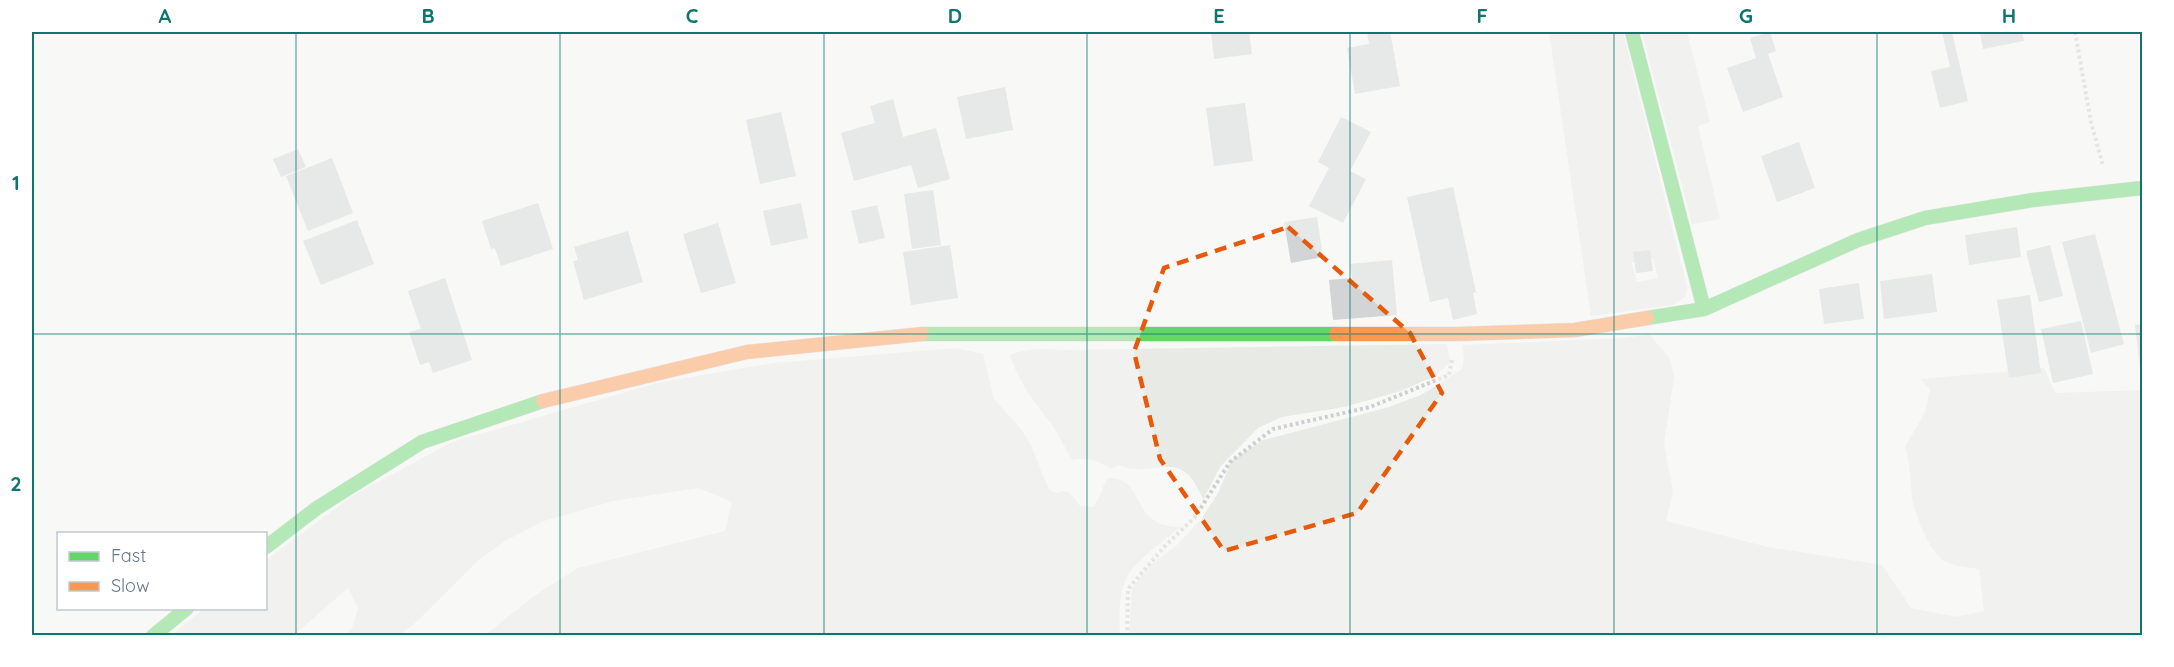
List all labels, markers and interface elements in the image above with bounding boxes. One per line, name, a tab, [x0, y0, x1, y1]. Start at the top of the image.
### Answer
text: A	[159, 3, 172, 28]
text: B	[421, 3, 435, 28]
text: C	[686, 3, 699, 28]
text: D	[948, 3, 962, 28]
text: E	[1213, 3, 1225, 28]
text: F	[1476, 3, 1488, 28]
text: G	[1739, 3, 1753, 28]
text: H	[2002, 3, 2016, 28]
text: 1	[12, 170, 20, 195]
text: 2	[10, 471, 22, 496]
legend	[57, 532, 267, 610]
text: Fast	[111, 544, 146, 567]
text: Slow	[111, 574, 149, 597]

